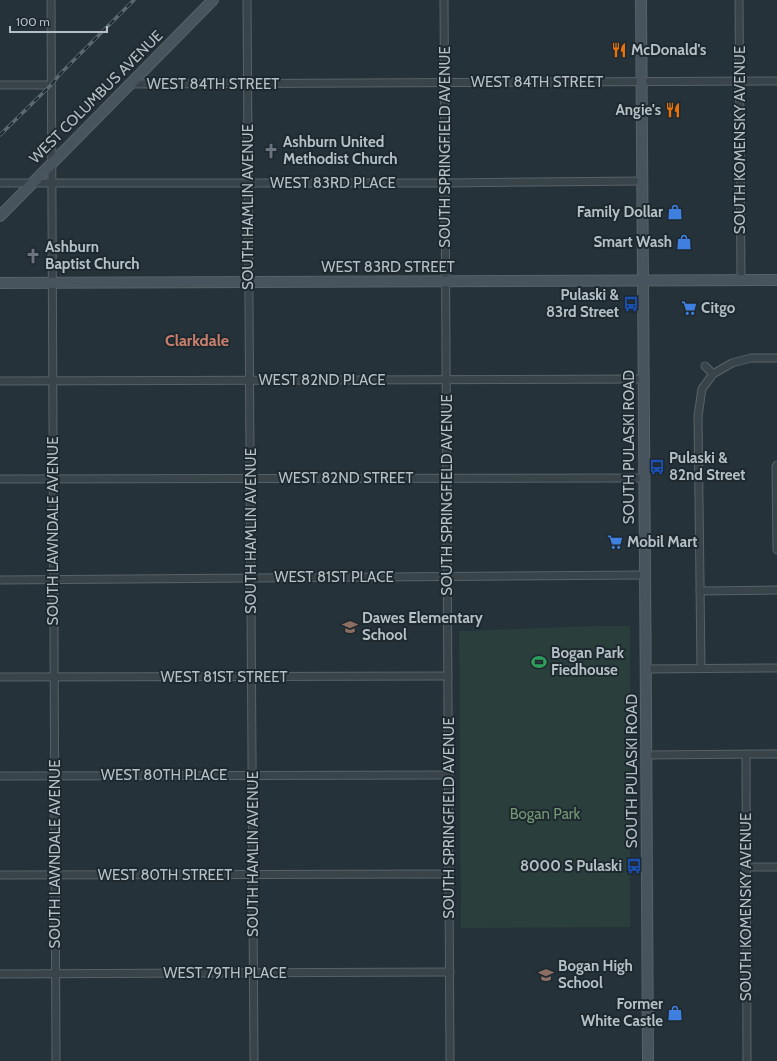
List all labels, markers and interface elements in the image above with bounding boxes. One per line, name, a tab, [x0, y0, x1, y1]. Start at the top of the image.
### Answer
scale bar	[10, 8, 107, 34]
text: 100 m	[16, 14, 50, 29]
street label: WEST COLUMBUS AVENUE	[26, 27, 166, 167]
restaurant icon: McDonald's	[610, 41, 628, 59]
place label: McDonald's	[631, 41, 706, 59]
street label: SOUTH SPRINGFIELD AVENUE	[436, 46, 454, 248]
street label: SOUTH KOMENSKY AVENUE	[731, 46, 749, 234]
street label: WEST 84TH STREET	[471, 73, 603, 91]
street label: WEST 84TH STREET	[147, 75, 279, 93]
place label: Angie's	[615, 101, 661, 119]
restaurant icon: Angie's	[664, 101, 682, 119]
street label: SOUTH HAMLIN AVENUE	[239, 124, 257, 290]
place label: Ashburn United Methodist Church	[283, 133, 398, 168]
church icon: Ashburn United Methodist Church	[262, 142, 280, 160]
street label: WEST 83RD PLACE	[270, 174, 396, 192]
place label: Family Dollar	[577, 203, 663, 221]
shop icon: Family Dollar	[666, 203, 684, 221]
place label: Smart Wash	[593, 233, 672, 251]
shop icon: Smart Wash	[675, 233, 693, 251]
place label: Ashburn Baptist Church	[45, 238, 140, 273]
church icon: Ashburn Baptist Church	[24, 247, 42, 265]
street label: WEST 83RD STREET	[321, 258, 455, 276]
place label: Pulaski & 83rd Street	[546, 286, 620, 321]
bus stop icon: Pulaski & 83rd Street	[622, 295, 640, 313]
supermarket icon: Citgo	[680, 299, 698, 317]
place label: Citgo	[701, 299, 736, 317]
district label: Clarkdale	[165, 331, 229, 350]
street label: SOUTH PULASKI ROAD	[620, 370, 638, 524]
street label: WEST 82ND PLACE	[258, 371, 386, 389]
street label: SOUTH SPRINGFIELD AVENUE	[438, 394, 456, 596]
street label: SOUTH LAWNDALE AVENUE	[44, 437, 62, 625]
street label: SOUTH HAMLIN AVENUE	[242, 448, 260, 614]
place label: Pulaski & 82nd Street	[669, 449, 745, 484]
bus stop icon: Pulaski & 82nd Street	[648, 458, 666, 476]
street label: WEST 82ND STREET	[279, 469, 413, 487]
supermarket icon: Mobil Mart	[606, 533, 624, 551]
place label: Mobil Mart	[627, 533, 697, 551]
street label: WEST 81ST PLACE	[274, 568, 394, 586]
place label: Dawes Elementary School	[362, 609, 484, 644]
school or university icon: Dawes Elementary School	[341, 618, 359, 636]
place label: Bogan Park Fiedhouse	[551, 644, 625, 679]
sports icon: Bogan Park Fiedhouse	[530, 653, 548, 671]
street label: WEST 81ST STREET	[160, 668, 288, 686]
street label: SOUTH PULASKI ROAD	[623, 694, 641, 848]
street label: SOUTH SPRINGFIELD AVENUE	[440, 717, 458, 919]
street label: SOUTH LAWNDALE AVENUE	[46, 760, 64, 948]
street label: WEST 80TH PLACE	[101, 766, 227, 784]
street label: SOUTH HAMLIN AVENUE	[244, 771, 262, 937]
park label: Bogan Park	[510, 805, 581, 823]
street label: SOUTH KOMENSKY AVENUE	[737, 813, 755, 1001]
place label: 8000 S Pulaski	[520, 857, 622, 875]
bus stop icon: 8000 S Pulaski	[625, 857, 643, 875]
street label: WEST 80TH STREET	[98, 866, 232, 884]
place label: Bogan High School	[558, 957, 633, 992]
street label: WEST 79TH PLACE	[163, 964, 287, 982]
school or university icon: Bogan High School	[537, 966, 555, 984]
place label: Former White Castle	[581, 995, 663, 1030]
shop icon: Former White Castle	[666, 1004, 684, 1022]

